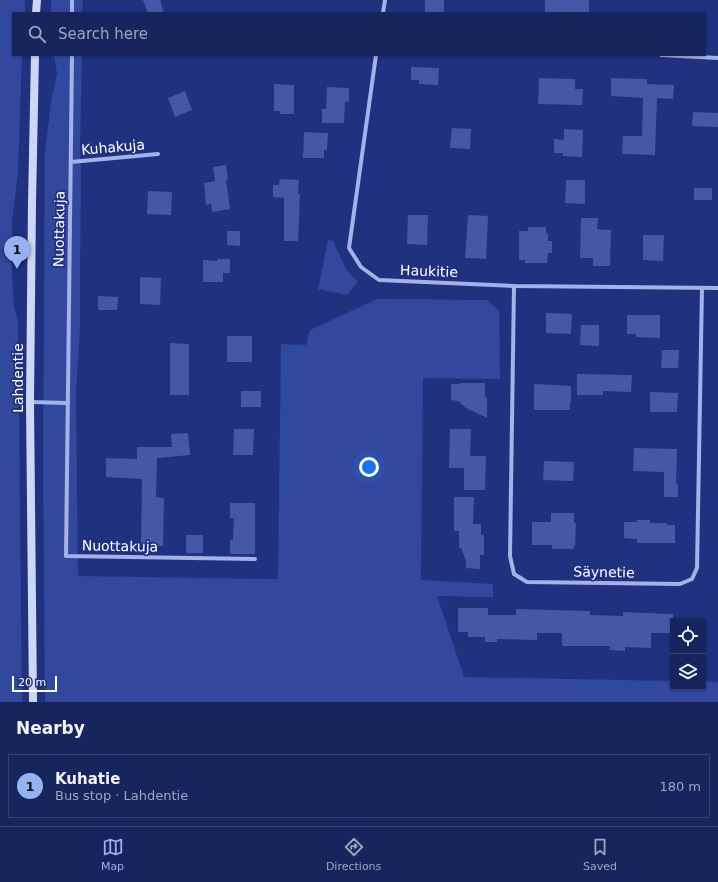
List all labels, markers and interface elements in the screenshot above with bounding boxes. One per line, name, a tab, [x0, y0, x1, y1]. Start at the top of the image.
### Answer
search box	[12, 12, 706, 56]
icon: search	[26, 23, 48, 45]
text: Search here	[58, 25, 148, 43]
street label: Kuhakuja	[81, 136, 145, 158]
street label: Nuottakuja	[50, 191, 68, 267]
pin: 1	[4, 236, 30, 269]
street label: Haukitie	[400, 262, 458, 280]
street label: Lahdentie	[10, 343, 26, 413]
your location	[359, 457, 379, 477]
street label: Nuottakuja	[82, 537, 158, 555]
street label: Säynetie	[573, 563, 635, 581]
map controls	[670, 618, 706, 690]
button: locate	[670, 618, 706, 654]
button: layers	[670, 654, 706, 690]
scale bar	[12, 674, 57, 693]
text: 20 m	[18, 676, 46, 689]
text: Nearby	[16, 718, 85, 738]
text: Kuhatie	[55, 770, 120, 788]
text: 1	[25, 779, 35, 794]
text: 180 m	[659, 779, 701, 794]
text: Bus stop · Lahdentie	[55, 788, 188, 803]
tab: Map	[101, 836, 124, 873]
tab: Directions	[326, 836, 381, 873]
tab: Saved	[583, 836, 617, 873]

